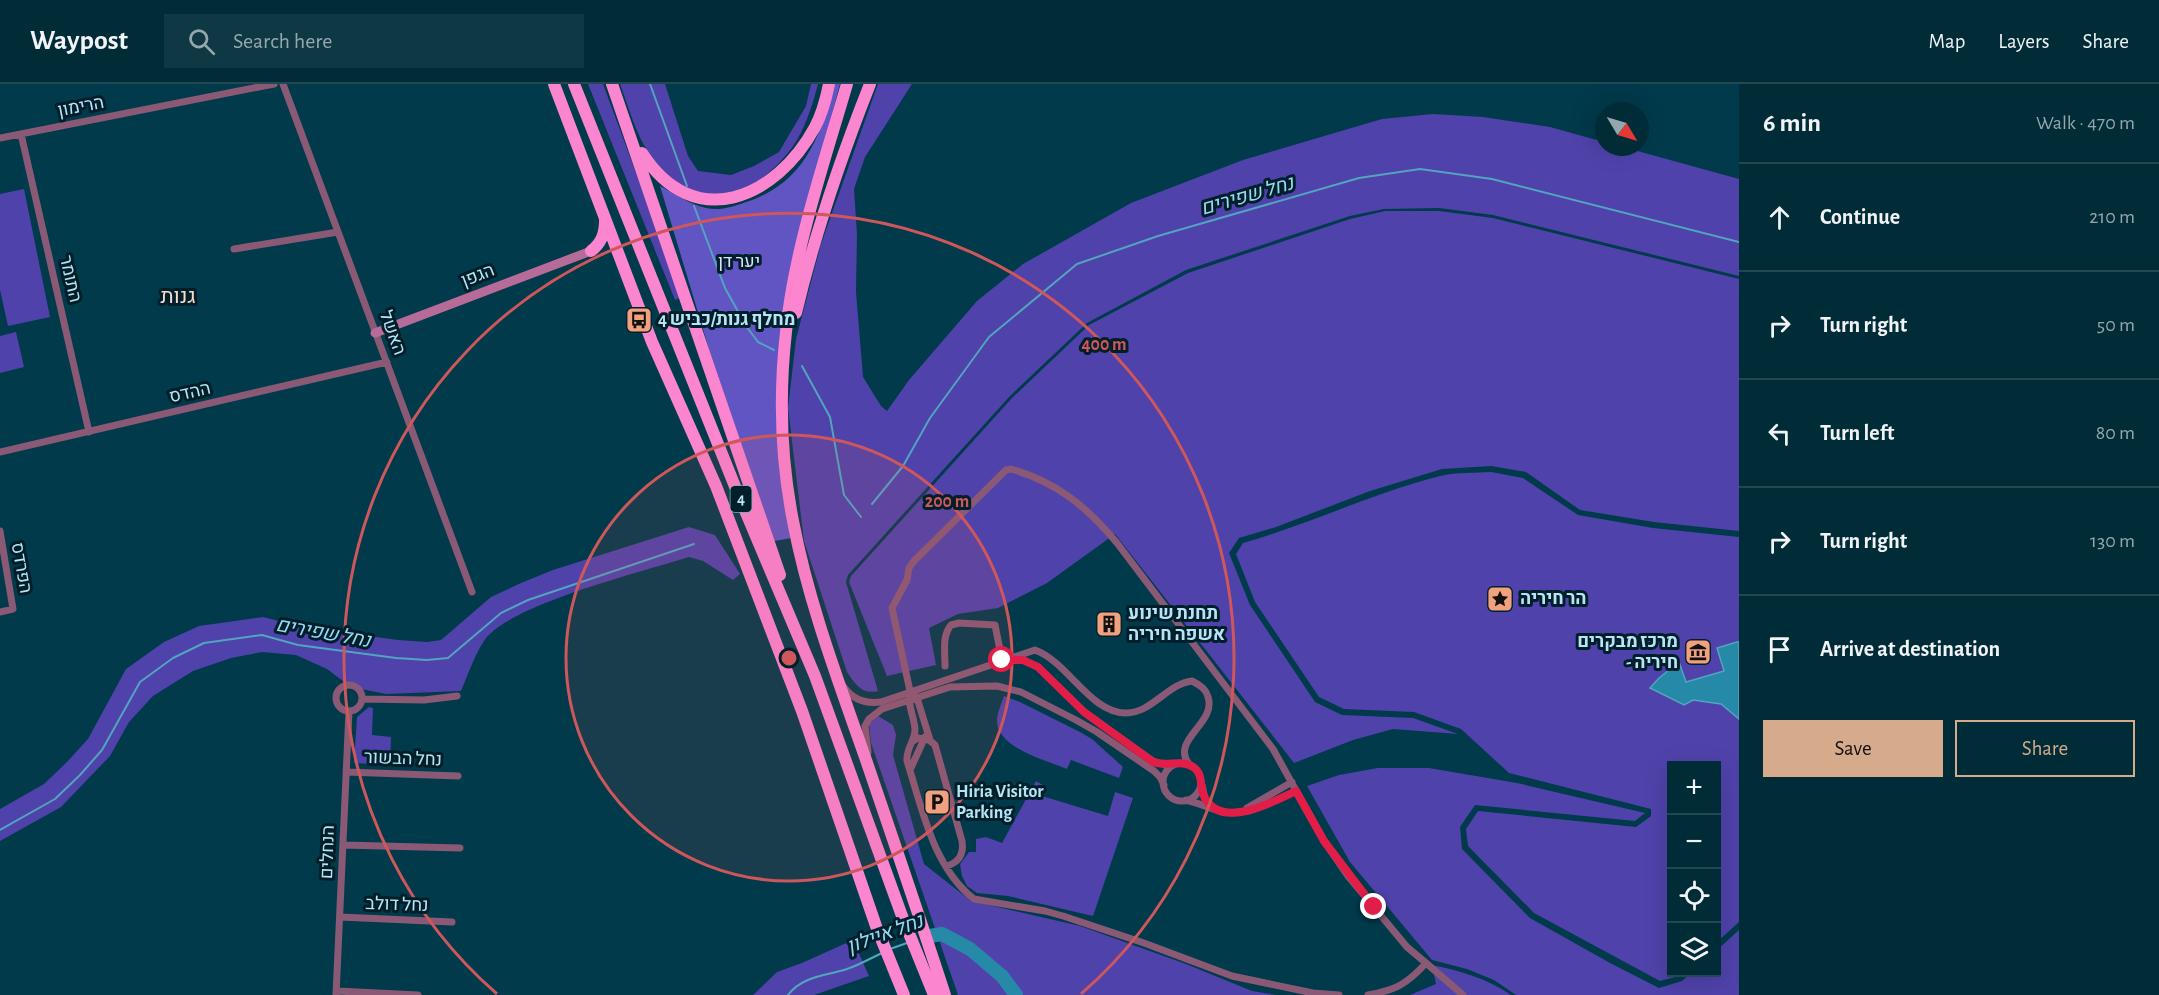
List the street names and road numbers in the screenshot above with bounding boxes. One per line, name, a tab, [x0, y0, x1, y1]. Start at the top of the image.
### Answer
street label: הרימון	[56, 94, 106, 120]
street label: התומר	[56, 254, 84, 304]
street label: הגפן	[459, 262, 497, 290]
street label: האשל	[376, 308, 408, 358]
street label: ההדס	[168, 380, 212, 406]
road number: 4	[730, 486, 752, 512]
street label: הפרדס	[8, 541, 34, 595]
street label: נחל הבשור	[364, 749, 442, 769]
street label: הנחלים	[318, 825, 338, 879]
street label: נחל דולב	[365, 895, 429, 915]

